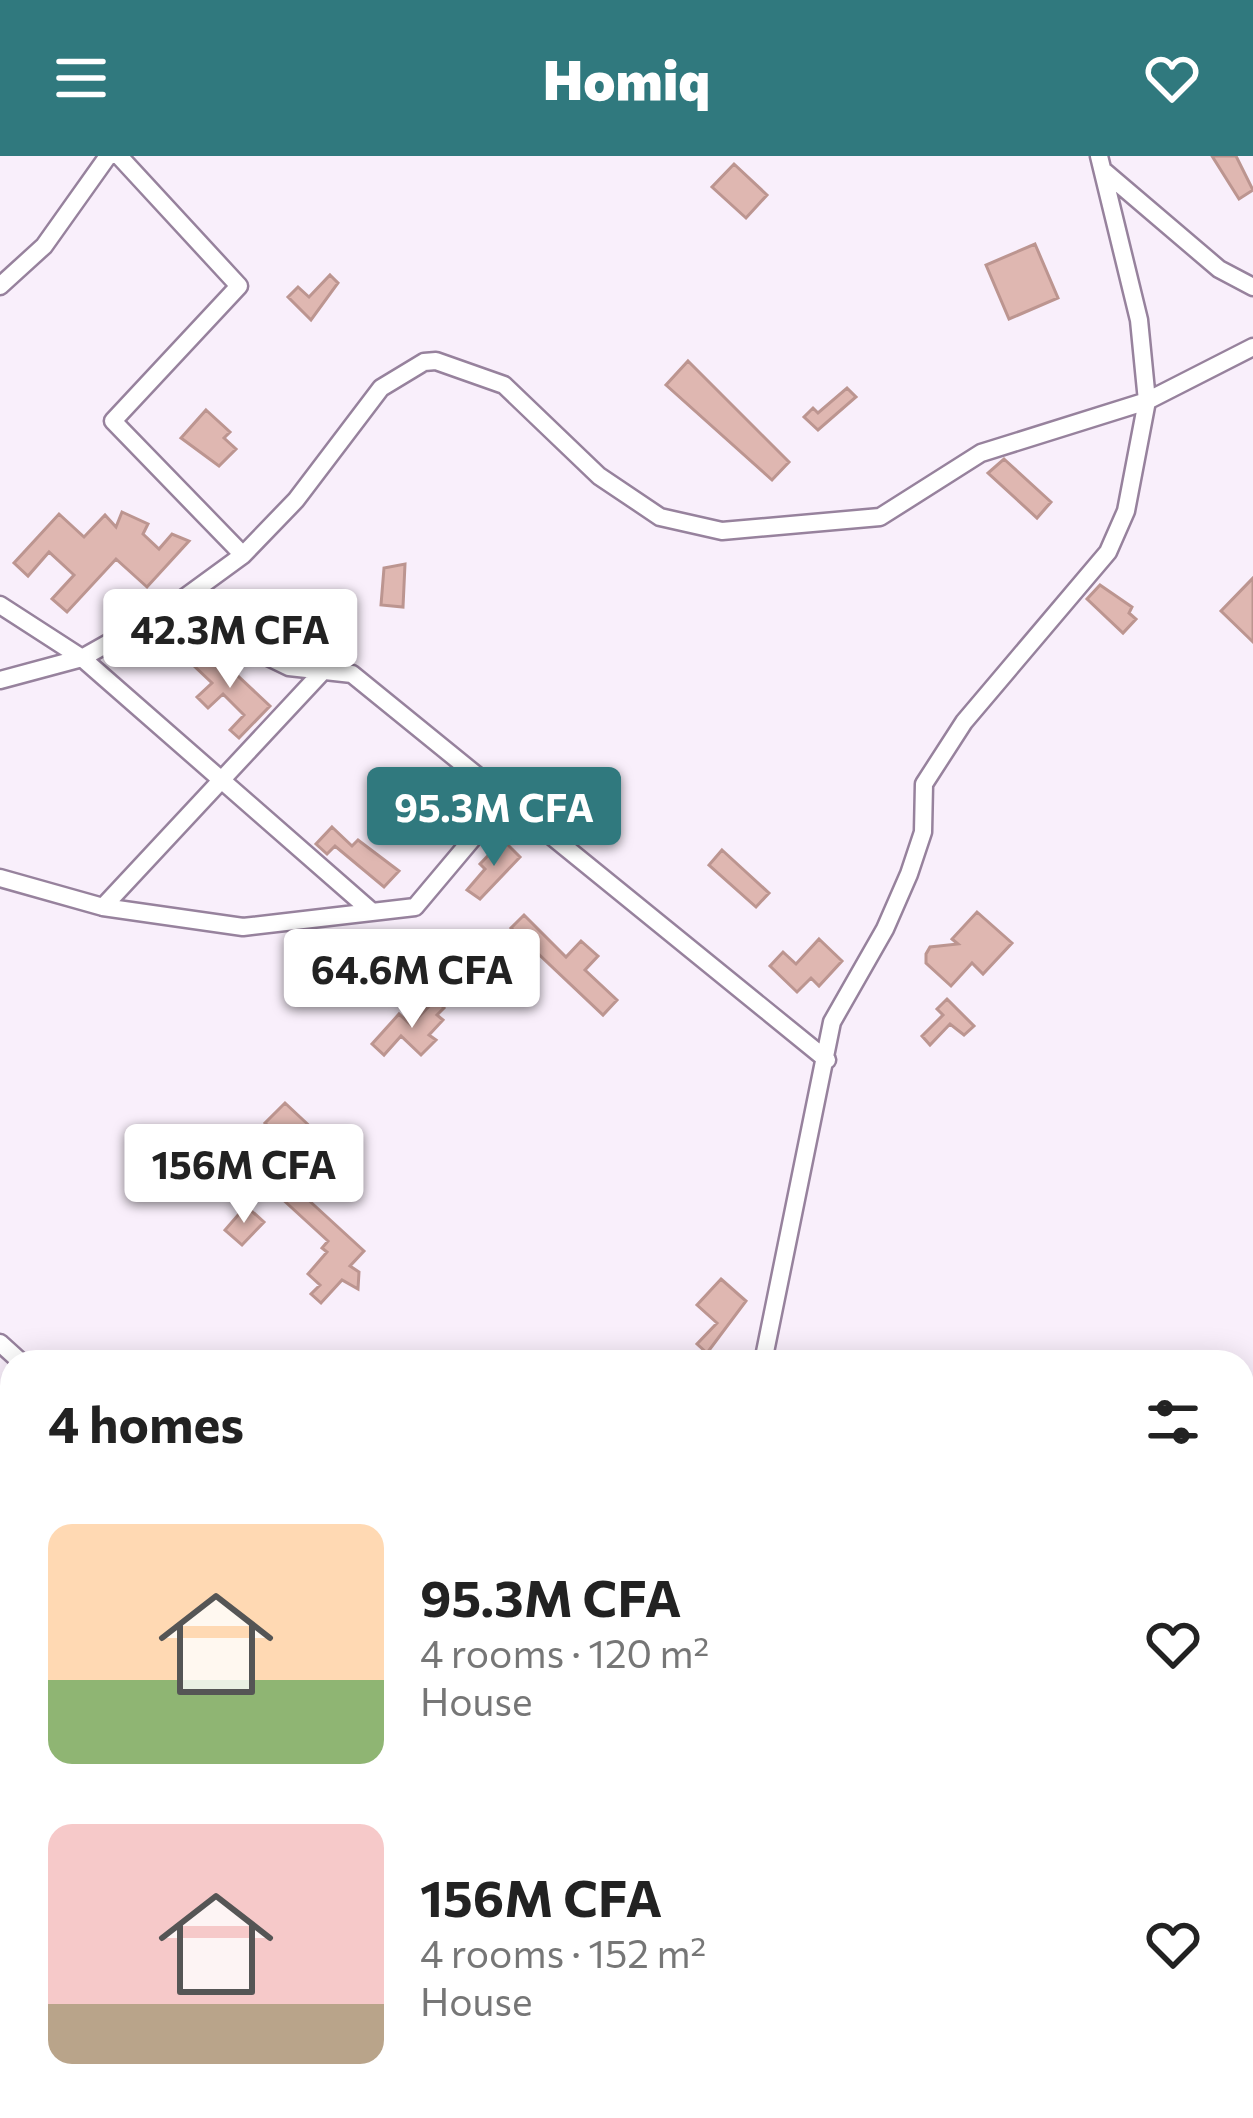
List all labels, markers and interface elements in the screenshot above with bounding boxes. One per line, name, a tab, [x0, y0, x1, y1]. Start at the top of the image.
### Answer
icon: menu	[48, 45, 114, 111]
text: Homiq	[543, 45, 710, 111]
icon: heart	[1139, 45, 1205, 111]
pin: 42.3M CFA	[93, 589, 367, 691]
text: 42.3M CFA	[130, 604, 330, 652]
pin: 95.3M CFA	[357, 767, 631, 869]
text: 95.3M CFA	[394, 782, 594, 830]
pin: 64.6M CFA	[275, 929, 549, 1031]
text: 64.6M CFA	[311, 944, 513, 992]
pin: 156M CFA	[120, 1124, 368, 1226]
text: 156M CFA	[151, 1139, 337, 1187]
icon: filters	[1140, 1389, 1206, 1455]
text: 4 homes	[48, 1391, 244, 1454]
text: 95.3M CFA	[420, 1565, 681, 1628]
icon: home	[144, 1572, 288, 1716]
icon: heart	[1140, 1611, 1206, 1677]
text: 4 rooms · 120 m²	[420, 1628, 709, 1676]
text: House	[420, 1676, 533, 1724]
text: 156M CFA	[420, 1865, 662, 1928]
icon: home	[144, 1872, 288, 2016]
icon: heart	[1140, 1911, 1206, 1977]
text: 4 rooms · 152 m²	[420, 1928, 706, 1976]
text: House	[420, 1976, 533, 2024]

